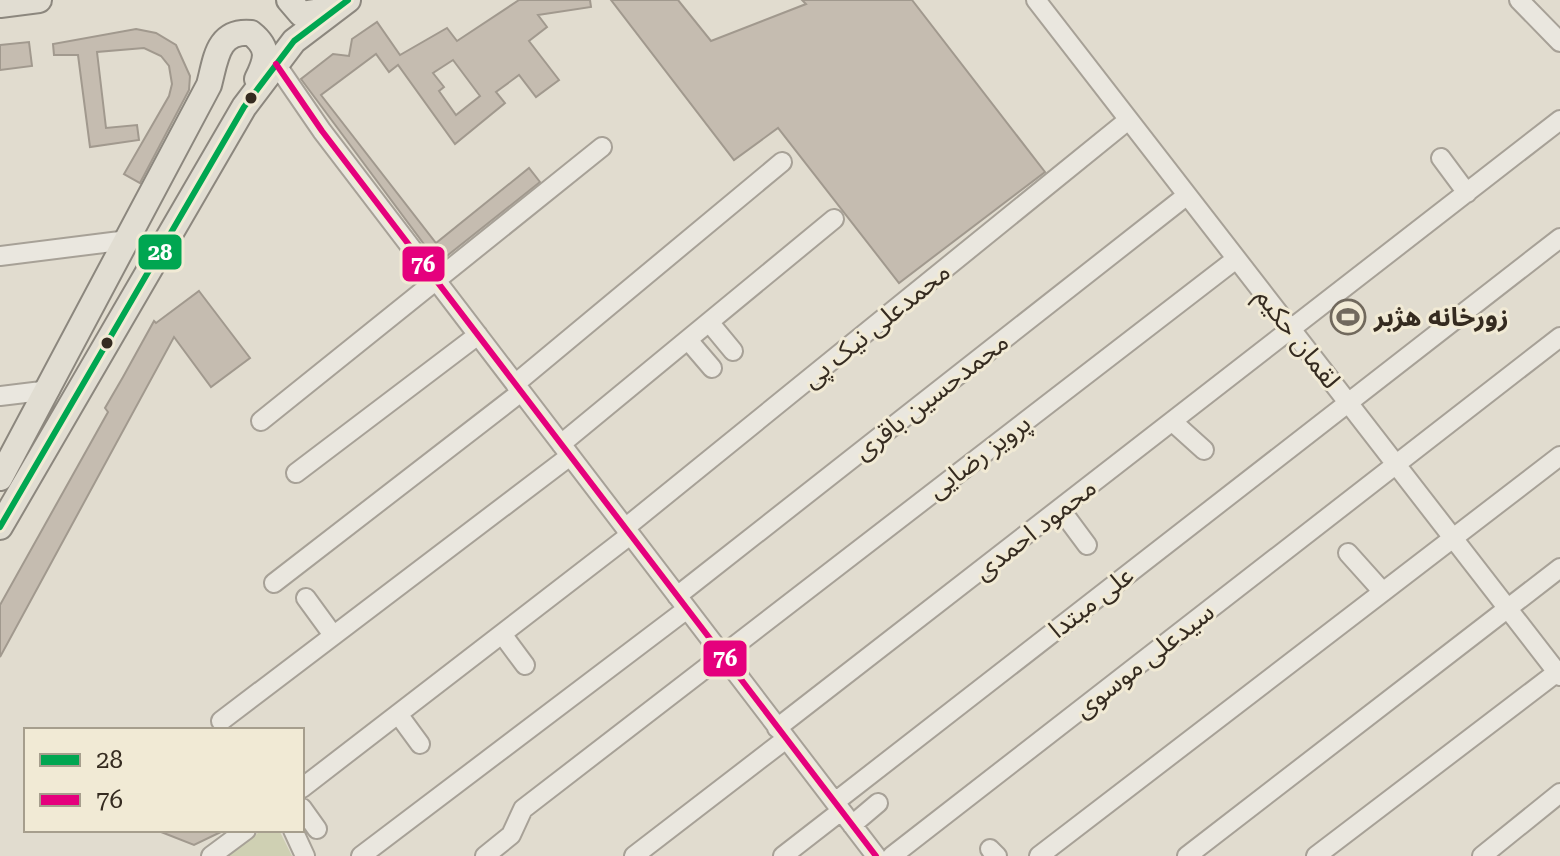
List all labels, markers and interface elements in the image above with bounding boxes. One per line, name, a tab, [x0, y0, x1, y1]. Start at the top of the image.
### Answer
unlabelled marker	[243, 90, 259, 106]
line badge: 28	[137, 233, 183, 271]
text: 28	[148, 240, 172, 265]
line badge: 76	[401, 245, 446, 283]
text: 76	[411, 252, 435, 277]
street label: محمدعلی نیک پی	[796, 256, 957, 395]
street label: لقمان حکیم	[1245, 282, 1347, 397]
sports icon: زورخانه هژبر	[1329, 298, 1367, 336]
place label: زورخانه هژبر	[1373, 302, 1509, 332]
street label: محمدحسین باقری	[848, 326, 1014, 466]
unlabelled marker	[99, 335, 115, 351]
street label: پرویز رضایی	[922, 408, 1038, 506]
street label: محمود احمدی	[968, 472, 1102, 586]
street label: علی مبتدا	[1043, 560, 1139, 644]
street label: سیدعلی موسوی	[1068, 596, 1220, 724]
line badge: 76	[702, 639, 748, 678]
text: 76	[713, 646, 737, 671]
legend	[24, 728, 304, 832]
text: 28	[96, 746, 123, 774]
text: 76	[96, 786, 123, 814]

